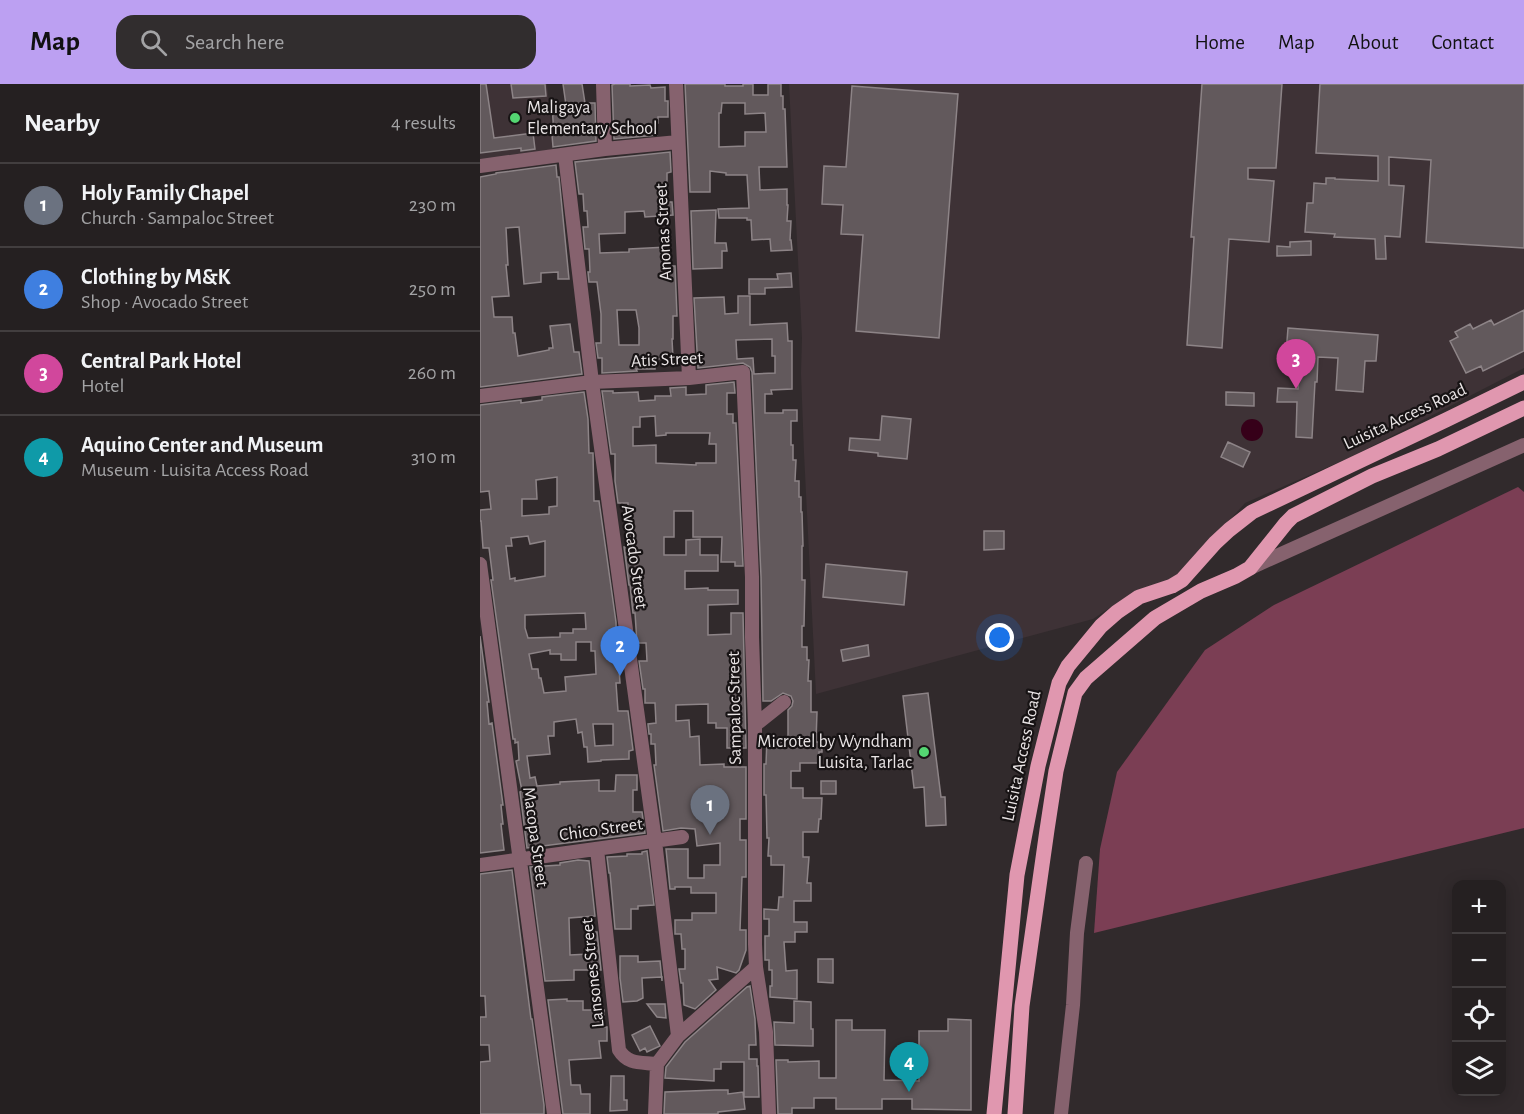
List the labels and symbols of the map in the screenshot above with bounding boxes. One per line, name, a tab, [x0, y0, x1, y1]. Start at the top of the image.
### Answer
place label: Maligaya Elementary School	[527, 99, 658, 138]
marker: Maligaya Elementary School	[508, 111, 522, 125]
street label: Anonas Street	[652, 182, 676, 281]
pin: 3	[1276, 340, 1316, 389]
street label: Atis Street	[631, 349, 704, 371]
street label: Luisita Access Road	[1341, 381, 1469, 453]
street label: Avocado Street	[618, 504, 650, 610]
your location	[985, 623, 1014, 652]
pin: 2	[600, 626, 640, 676]
street label: Sampaloc Street	[725, 651, 745, 765]
street label: Luisita Access Road	[999, 689, 1045, 823]
place label: Microtel by Wyndham Luisita, Tarlac	[757, 733, 912, 772]
marker: Microtel by Wyndham Luisita, Tarlac	[917, 745, 931, 759]
street label: Macopa Street	[519, 786, 551, 888]
pin: 1	[690, 786, 730, 835]
street label: Chico Street	[558, 815, 644, 845]
street label: Lansones Street	[578, 917, 608, 1029]
pin: 4	[890, 1042, 928, 1092]

